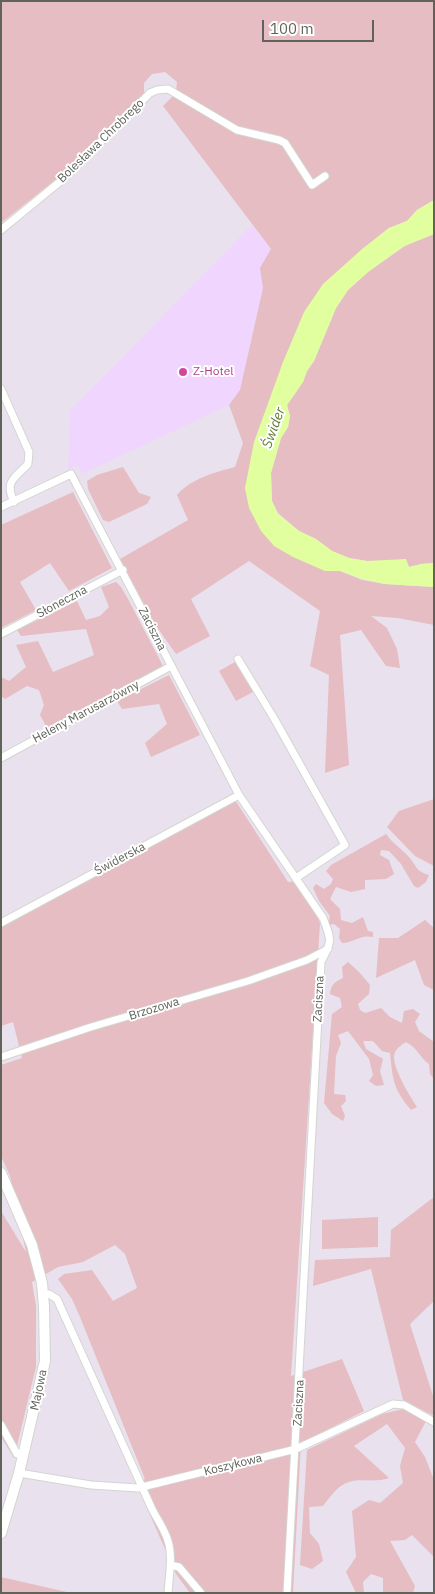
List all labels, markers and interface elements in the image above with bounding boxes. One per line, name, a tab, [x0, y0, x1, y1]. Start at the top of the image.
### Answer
scale bar	[265, 10, 378, 42]
text: 100 m	[270, 19, 314, 38]
street label: Bolesława Chrobrego	[55, 96, 147, 186]
place label: Z-Hotel	[193, 365, 233, 379]
marker: Z-Hotel	[177, 366, 189, 378]
water label: Świder	[259, 405, 289, 451]
street label: Słoneczna	[34, 583, 90, 621]
street label: Zaciszna	[135, 605, 169, 653]
street label: Heleny Marusarzówny	[30, 678, 142, 746]
street label: Świderska	[92, 840, 148, 878]
street label: Zaciszna	[311, 975, 327, 1023]
street label: Brzozowa	[127, 995, 181, 1023]
street label: Majowa	[28, 1368, 50, 1412]
street label: Zaciszna	[291, 1379, 307, 1427]
street label: Koszykowa	[202, 1451, 264, 1479]

